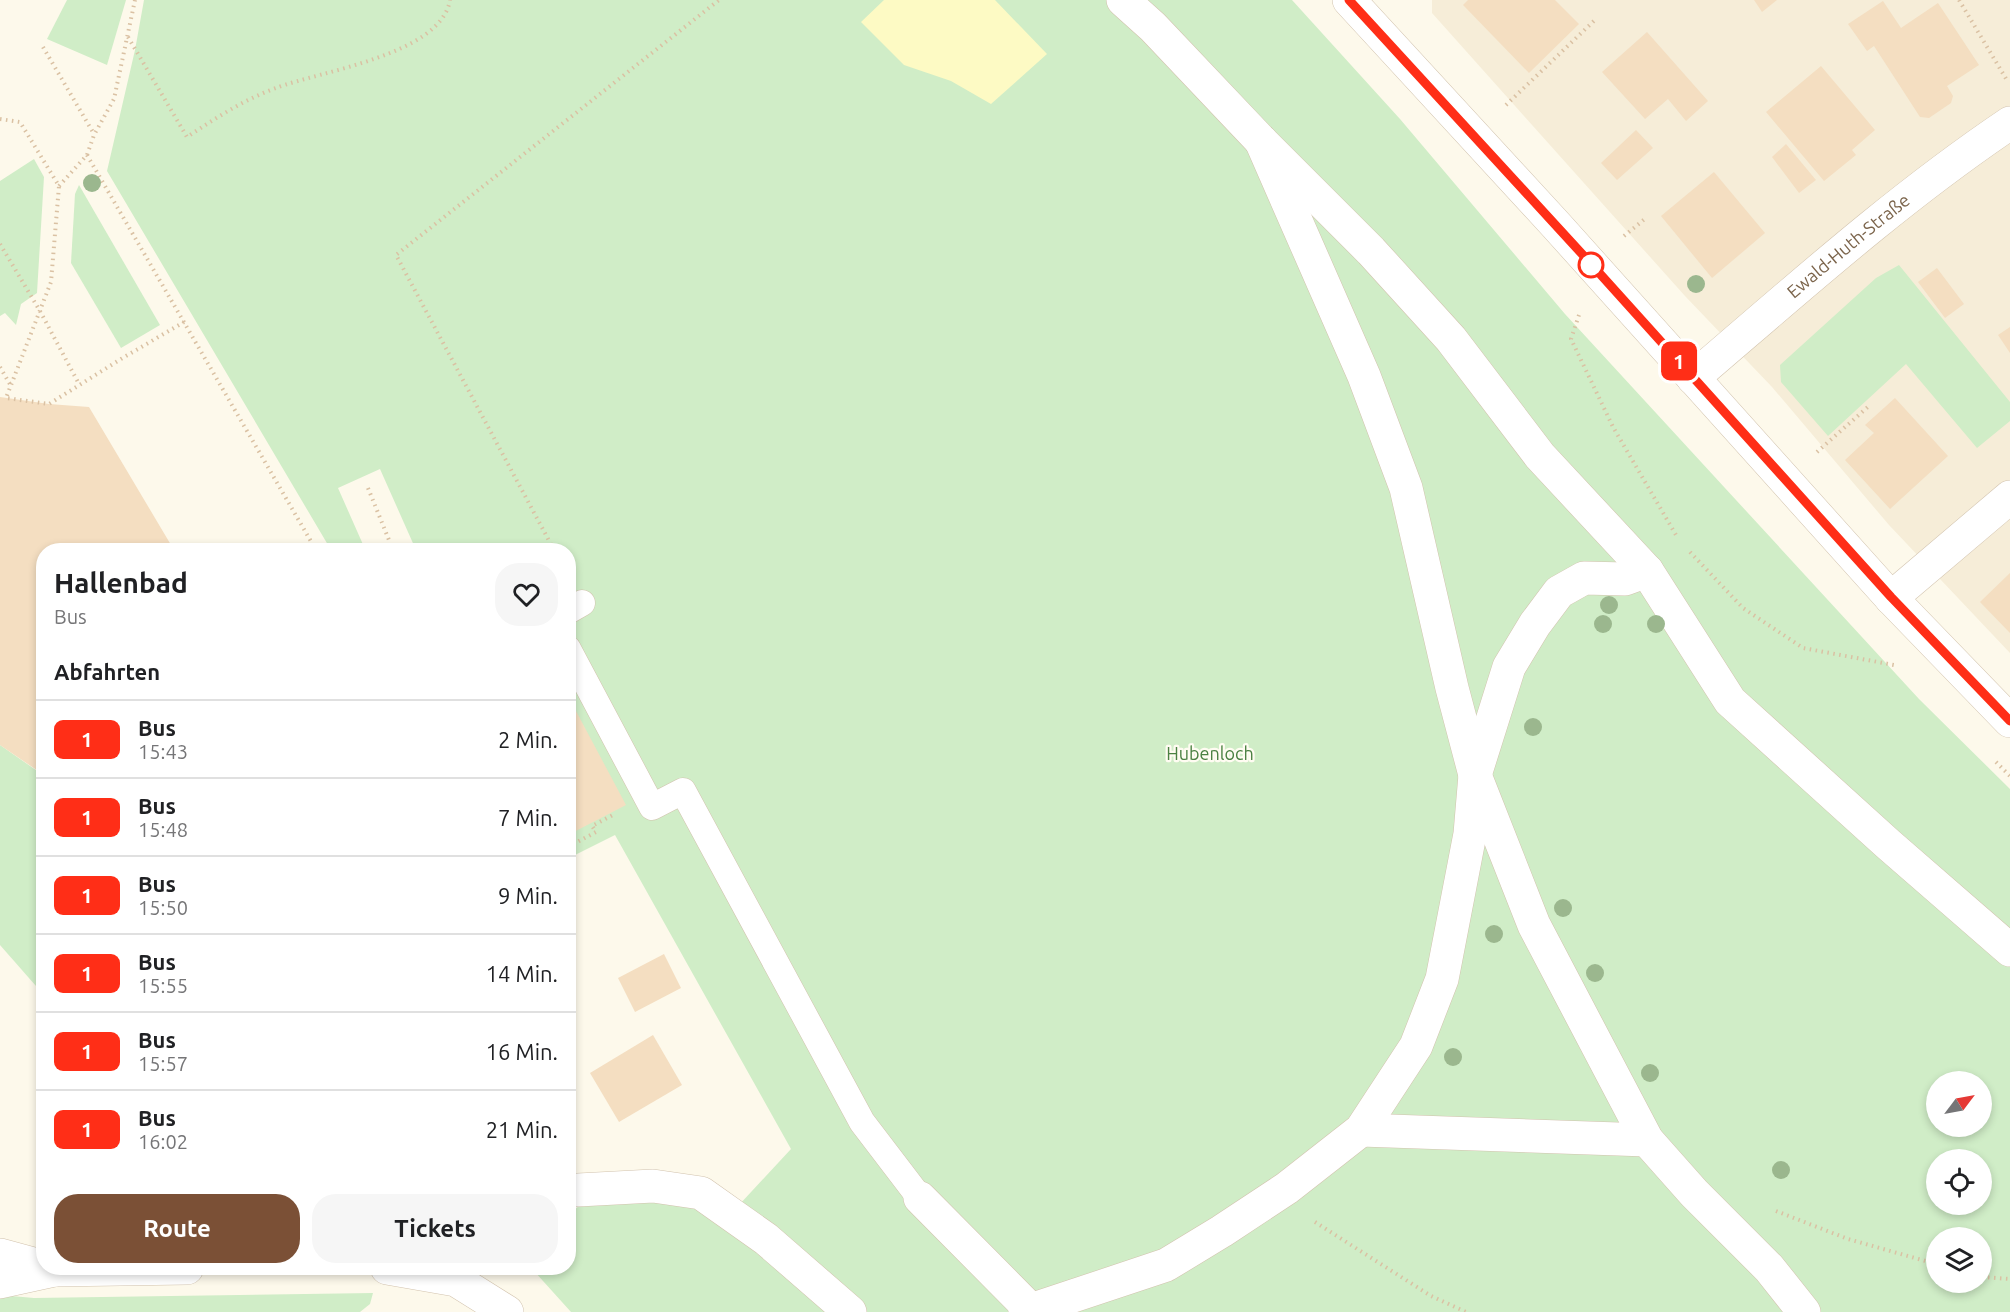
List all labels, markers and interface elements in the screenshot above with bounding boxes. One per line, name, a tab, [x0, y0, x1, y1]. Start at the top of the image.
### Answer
street label: Ewald-Huth-Straße	[1783, 189, 1913, 302]
unlabelled marker	[1578, 252, 1604, 278]
line badge: 1	[1660, 342, 1698, 380]
text: 1	[1673, 349, 1685, 373]
button: heart	[495, 563, 558, 626]
text: Hallenbad	[54, 567, 188, 598]
text: Bus	[54, 605, 87, 628]
text: Abfahrten	[54, 659, 160, 684]
text: Bus	[138, 715, 176, 740]
text: 1	[81, 727, 93, 751]
text: 2 Min.	[498, 727, 558, 752]
text: 15:43	[138, 740, 188, 763]
park label: Hubenloch	[1166, 743, 1254, 763]
text: Bus	[138, 793, 176, 818]
text: 1	[81, 805, 93, 829]
text: 7 Min.	[498, 805, 558, 830]
text: 15:48	[138, 818, 188, 841]
text: Bus	[138, 871, 176, 896]
text: 1	[81, 883, 93, 907]
text: 9 Min.	[498, 883, 558, 908]
text: 15:50	[138, 896, 188, 919]
text: Bus	[138, 949, 176, 974]
text: 1	[81, 961, 93, 985]
text: 14 Min.	[486, 961, 558, 986]
text: 15:55	[138, 974, 188, 997]
text: Bus	[138, 1027, 176, 1052]
text: 1	[81, 1039, 93, 1063]
text: 16 Min.	[486, 1039, 558, 1064]
text: 15:57	[138, 1052, 188, 1075]
north arrow	[1926, 1071, 1992, 1137]
map controls	[1926, 1071, 1992, 1293]
text: Bus	[138, 1105, 176, 1130]
text: 1	[81, 1117, 93, 1141]
text: 21 Min.	[486, 1117, 558, 1142]
text: 16:02	[138, 1130, 188, 1153]
button: locate	[1926, 1149, 1992, 1215]
button: Route	[54, 1194, 300, 1263]
button: Tickets	[312, 1194, 558, 1263]
button: layers	[1926, 1227, 1992, 1293]

